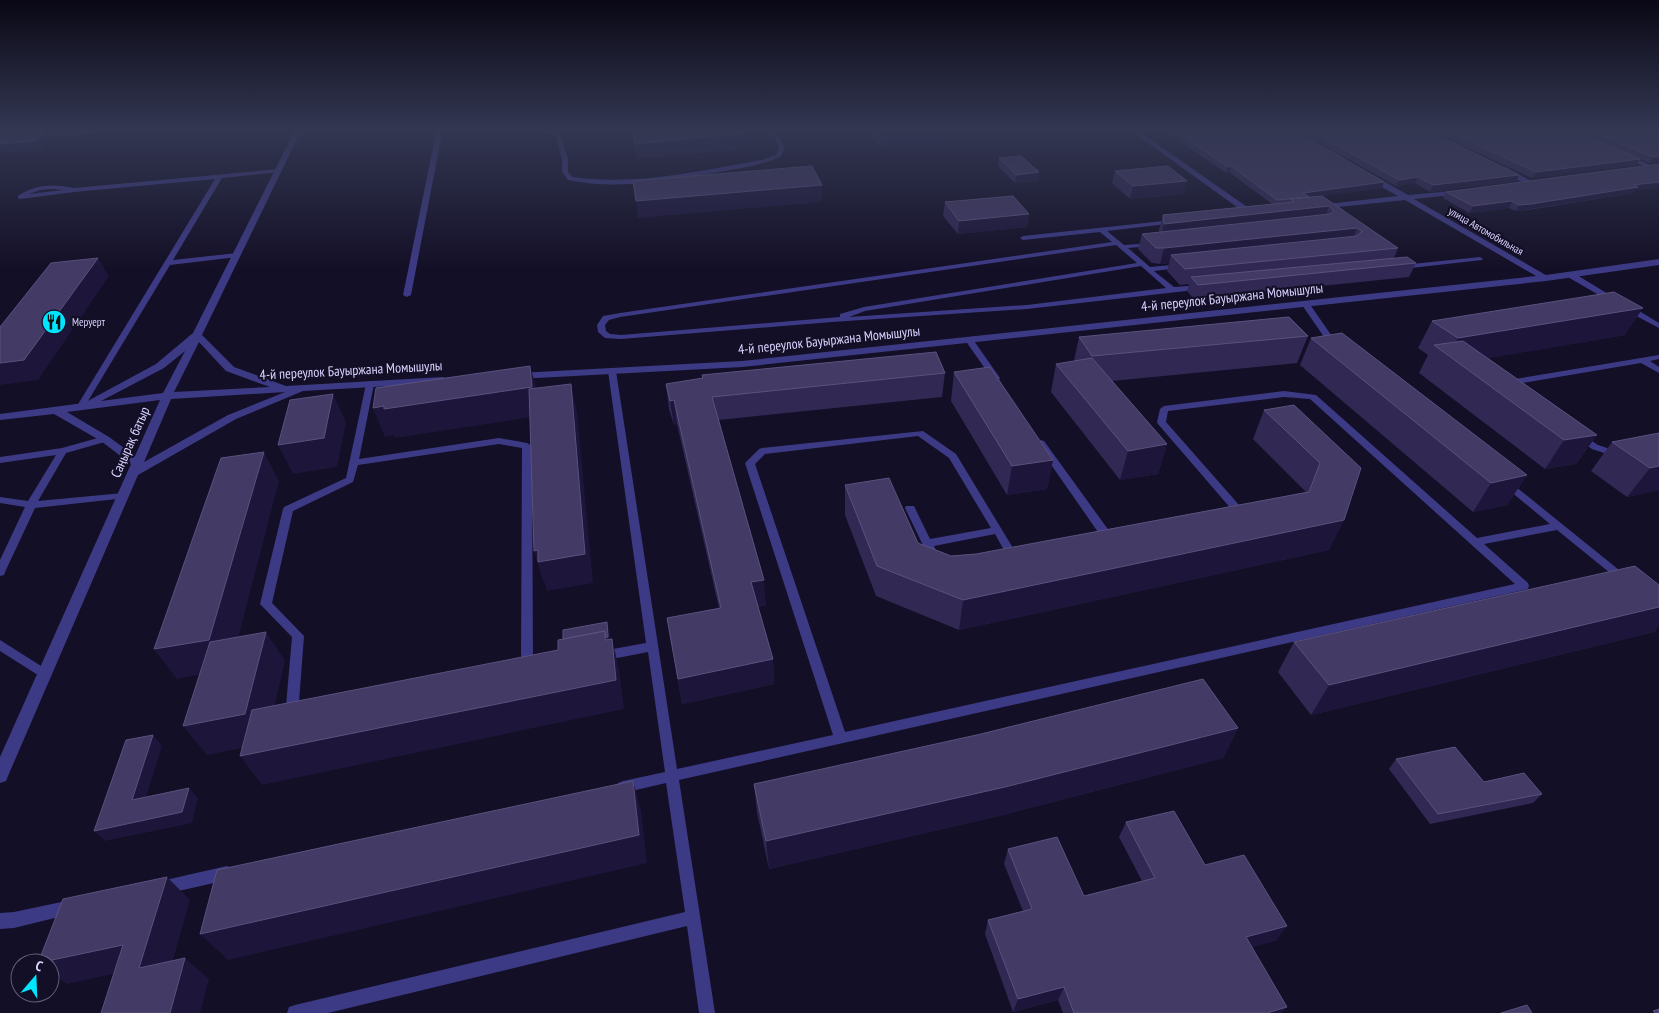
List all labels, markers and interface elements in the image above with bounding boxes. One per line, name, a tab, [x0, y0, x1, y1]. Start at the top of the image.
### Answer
street label: улица Автомобильная	[1446, 204, 1526, 258]
street label: 4-й переулок Бауыржана Момышулы	[1140, 278, 1324, 316]
restaurant icon: Меруерт	[41, 309, 67, 335]
place label: Меруерт	[72, 315, 106, 329]
street label: 4-й переулок Бауыржана Момышулы	[737, 321, 921, 359]
street label: 4-й переулок Бауыржана Момышулы	[259, 356, 443, 384]
street label: Саңырақ батыр	[106, 404, 154, 480]
north arrow	[10, 953, 60, 1003]
text: С	[33, 956, 46, 975]

